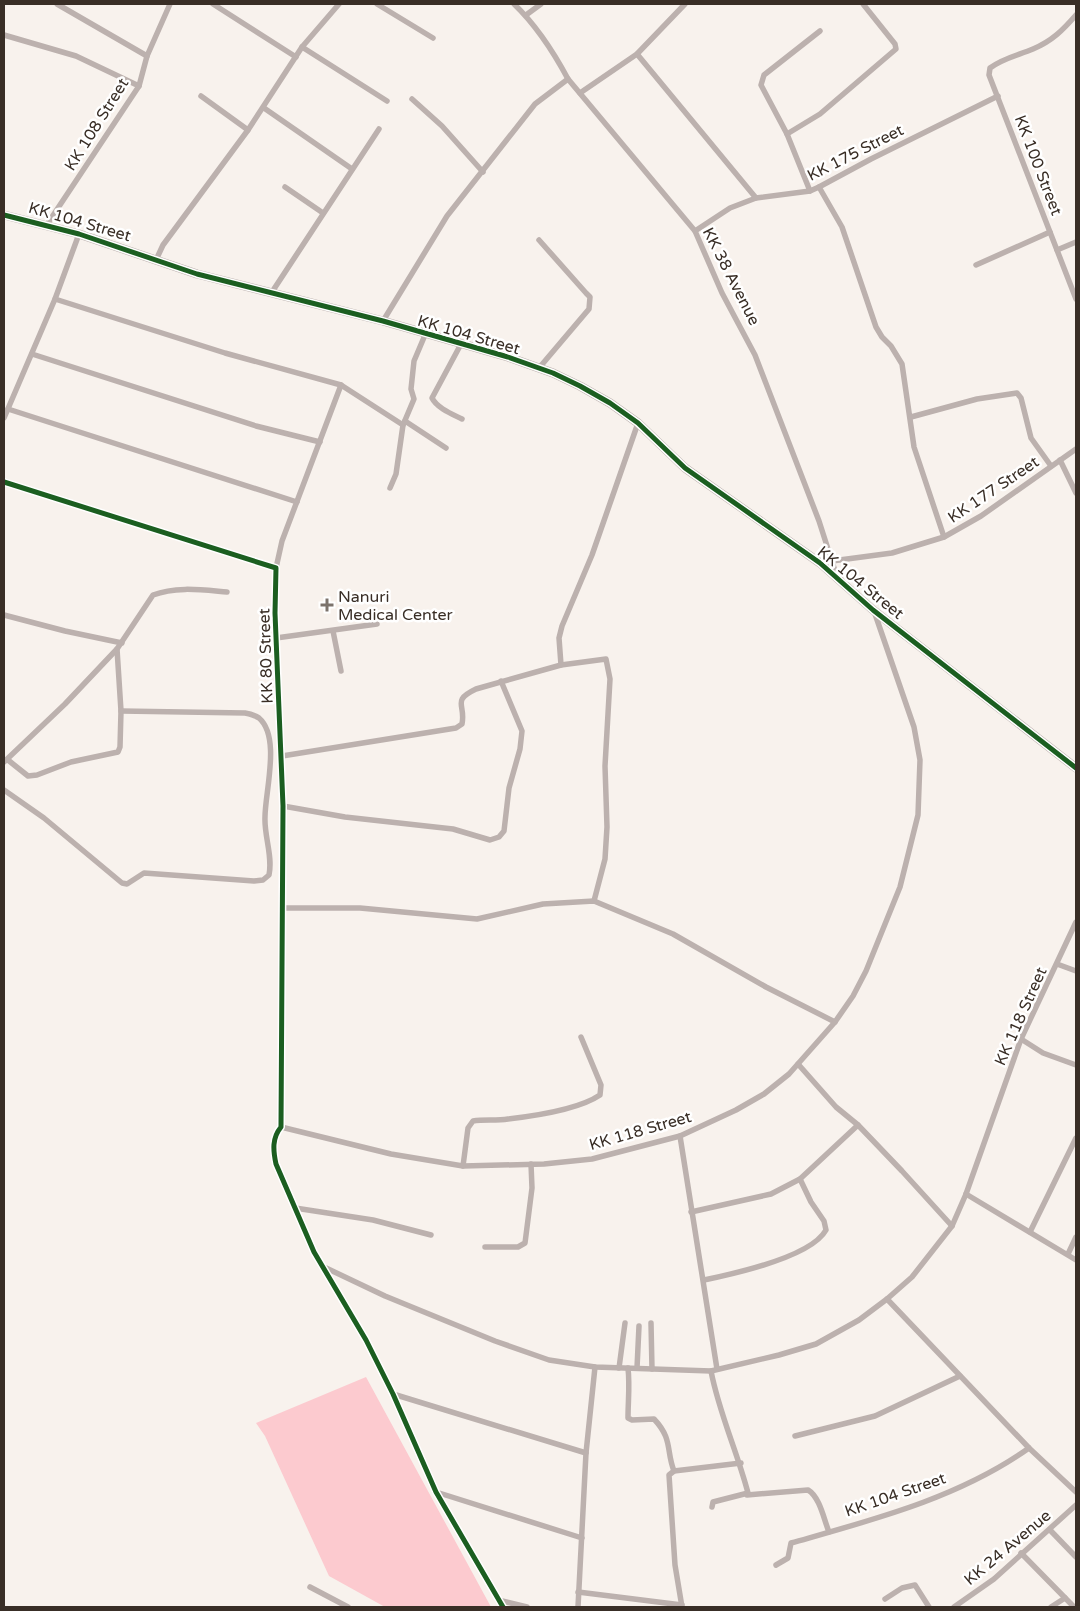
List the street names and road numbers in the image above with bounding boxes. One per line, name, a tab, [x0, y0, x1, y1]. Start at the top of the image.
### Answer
street label: KK 108 Street	[60, 74, 133, 175]
street label: KK 100 Street	[1010, 112, 1066, 218]
street label: KK 175 Street	[804, 120, 907, 186]
street label: KK 104 Street	[26, 198, 133, 246]
street label: KK 38 Avenue	[698, 224, 764, 329]
street label: KK 104 Street	[415, 311, 522, 359]
street label: KK 177 Street	[944, 452, 1043, 528]
street label: KK 104 Street	[813, 542, 908, 624]
street label: KK 80 Street	[254, 608, 278, 704]
street label: KK 118 Street	[990, 964, 1052, 1069]
street label: KK 118 Street	[587, 1107, 694, 1155]
street label: KK 104 Street	[842, 1468, 949, 1522]
street label: KK 24 Avenue	[960, 1506, 1055, 1590]

